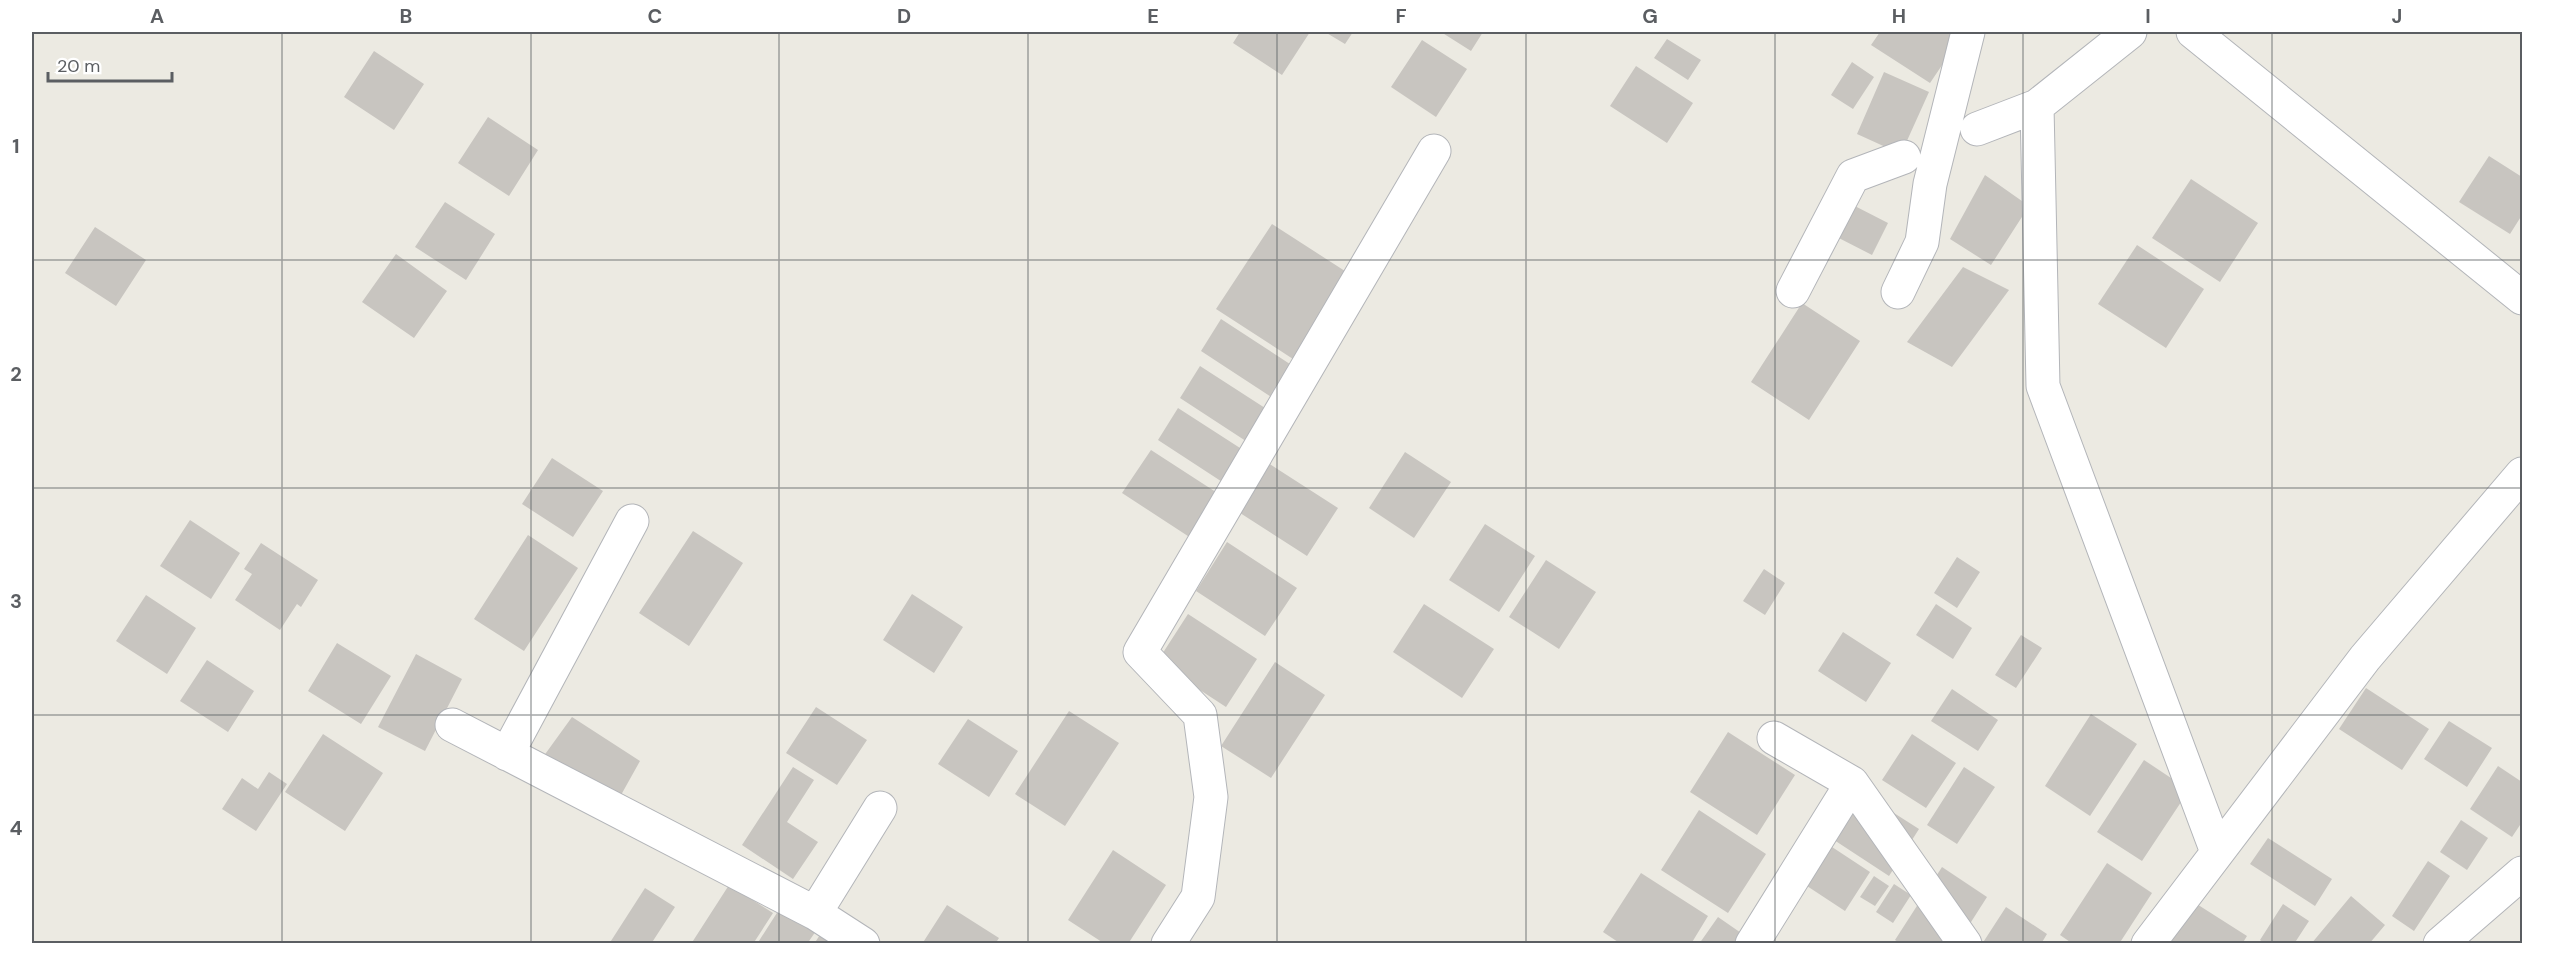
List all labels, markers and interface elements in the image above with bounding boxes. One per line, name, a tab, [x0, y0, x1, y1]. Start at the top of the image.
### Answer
text: A	[150, 3, 164, 29]
text: B	[400, 3, 412, 29]
text: C	[648, 3, 662, 29]
text: D	[897, 3, 911, 29]
text: E	[1147, 3, 1159, 29]
text: F	[1395, 3, 1407, 29]
text: G	[1642, 3, 1658, 29]
text: H	[1892, 3, 1906, 29]
text: I	[2145, 3, 2151, 29]
text: J	[2392, 3, 2402, 29]
scale bar	[48, 45, 172, 83]
text: 20 m	[57, 54, 100, 78]
text: 1	[12, 133, 20, 159]
text: 2	[10, 361, 22, 387]
text: 3	[10, 588, 22, 614]
text: 4	[10, 815, 23, 841]

